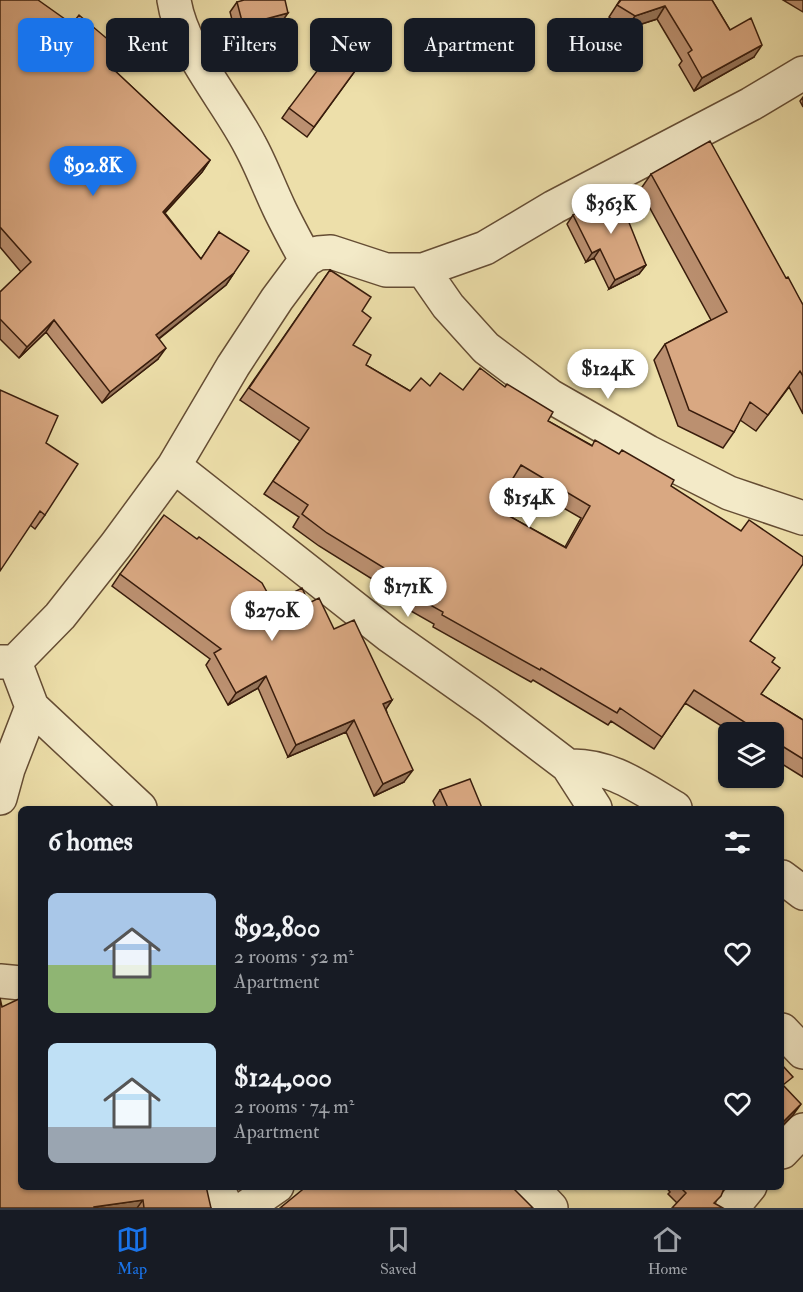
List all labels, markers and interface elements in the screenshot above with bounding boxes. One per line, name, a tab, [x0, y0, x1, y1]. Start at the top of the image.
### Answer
chip: Buy	[18, 18, 94, 72]
chip: Rent	[106, 18, 189, 72]
chip: Filters	[201, 18, 298, 72]
chip: New	[310, 18, 392, 72]
chip: Apartment	[404, 18, 535, 72]
chip: House	[547, 18, 643, 72]
pin: $92.8K	[44, 146, 142, 197]
text: $92.8K	[64, 153, 122, 178]
pin: $363K	[569, 184, 653, 235]
text: $363K	[586, 191, 636, 216]
pin: $124K	[566, 349, 650, 400]
text: $124K	[581, 356, 635, 381]
pin: $154K	[487, 478, 571, 529]
text: $154K	[503, 485, 555, 510]
pin: $171K	[366, 567, 450, 618]
text: $171K	[384, 574, 432, 599]
pin: $270K	[230, 591, 314, 642]
text: $270K	[245, 598, 299, 623]
map controls	[718, 722, 784, 788]
button: layers	[718, 722, 784, 788]
text: 6 homes	[48, 826, 133, 858]
icon: filters	[721, 826, 754, 859]
text: $92,800	[234, 912, 320, 944]
icon: home	[96, 917, 168, 989]
icon: heart	[721, 937, 754, 970]
text: 2 rooms · 52 m²	[234, 944, 354, 969]
text: Apartment	[234, 969, 319, 994]
text: $124,000	[234, 1062, 332, 1094]
icon: home	[96, 1067, 168, 1139]
icon: heart	[721, 1087, 754, 1120]
text: 2 rooms · 74 m²	[234, 1094, 355, 1119]
text: Apartment	[234, 1119, 319, 1144]
tab: Map	[116, 1223, 149, 1279]
tab: Saved	[380, 1223, 416, 1279]
tab: Home	[648, 1223, 687, 1279]

